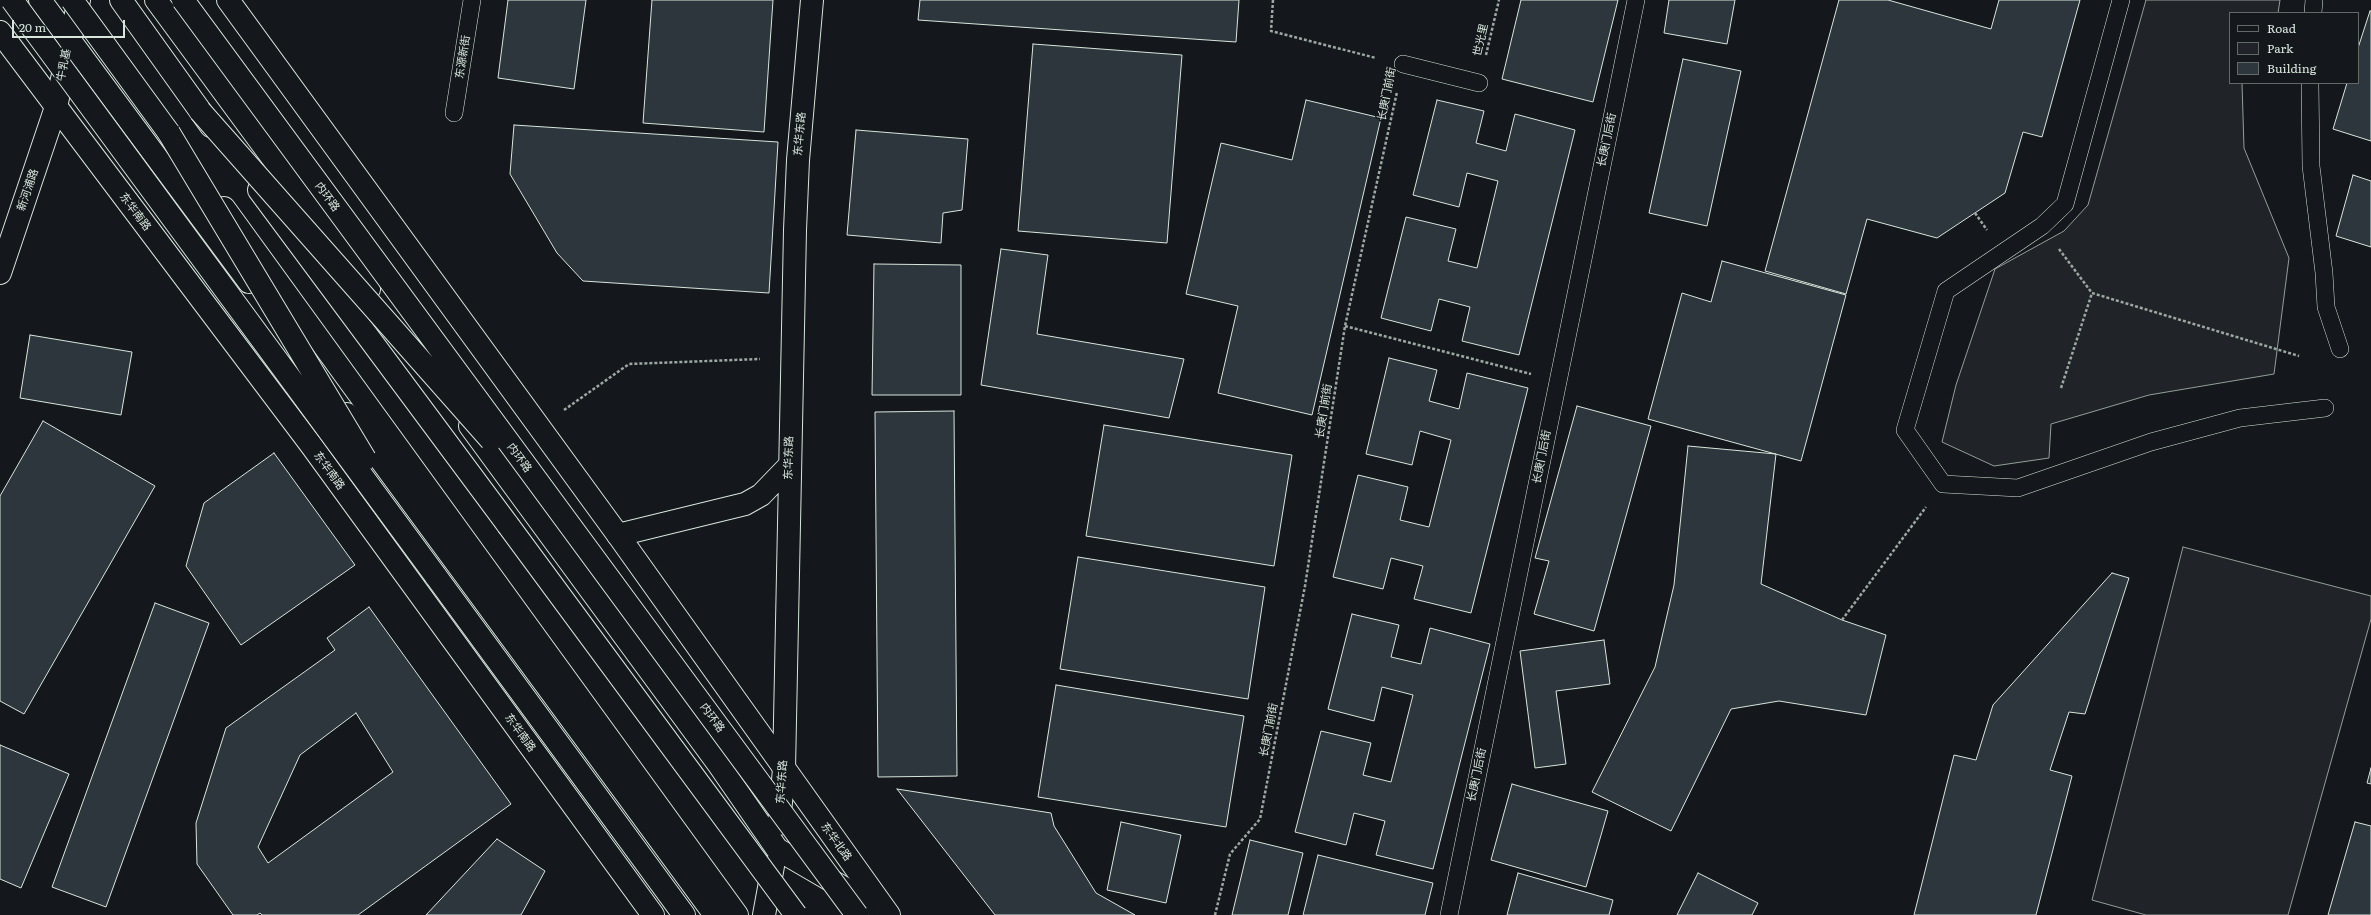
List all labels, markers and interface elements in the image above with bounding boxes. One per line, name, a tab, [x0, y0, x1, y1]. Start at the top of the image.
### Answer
scale bar	[14, 12, 127, 38]
legend	[2229, 12, 2359, 84]
text: 20 m	[19, 18, 46, 36]
text: Road	[2267, 19, 2296, 37]
street label: 世光里	[1471, 22, 1491, 58]
street label: 东源新街	[453, 34, 473, 80]
text: Park	[2267, 39, 2293, 57]
street label: 牛乳基	[54, 48, 74, 82]
text: Building	[2267, 59, 2316, 77]
street label: 长庚门前街	[1375, 66, 1399, 122]
street label: 东华东路	[792, 112, 808, 156]
street label: 长庚门后街	[1595, 112, 1619, 168]
street label: 新河浦路	[15, 167, 41, 213]
street label: 内环路	[312, 180, 342, 214]
street label: 东华南路	[116, 190, 154, 234]
street label: 长庚门前街	[1313, 383, 1335, 439]
street label: 长庚门后街	[1530, 429, 1554, 485]
street label: 东华东路	[782, 436, 796, 480]
street label: 内环路	[504, 441, 534, 475]
street label: 东华南路	[311, 449, 347, 493]
street label: 内环路	[697, 701, 727, 735]
street label: 长庚门前街	[1257, 702, 1281, 758]
street label: 东华南路	[502, 711, 538, 755]
street label: 长庚门后街	[1465, 747, 1489, 803]
street label: 东华东路	[774, 760, 790, 804]
street label: 东华北路	[818, 820, 854, 864]

